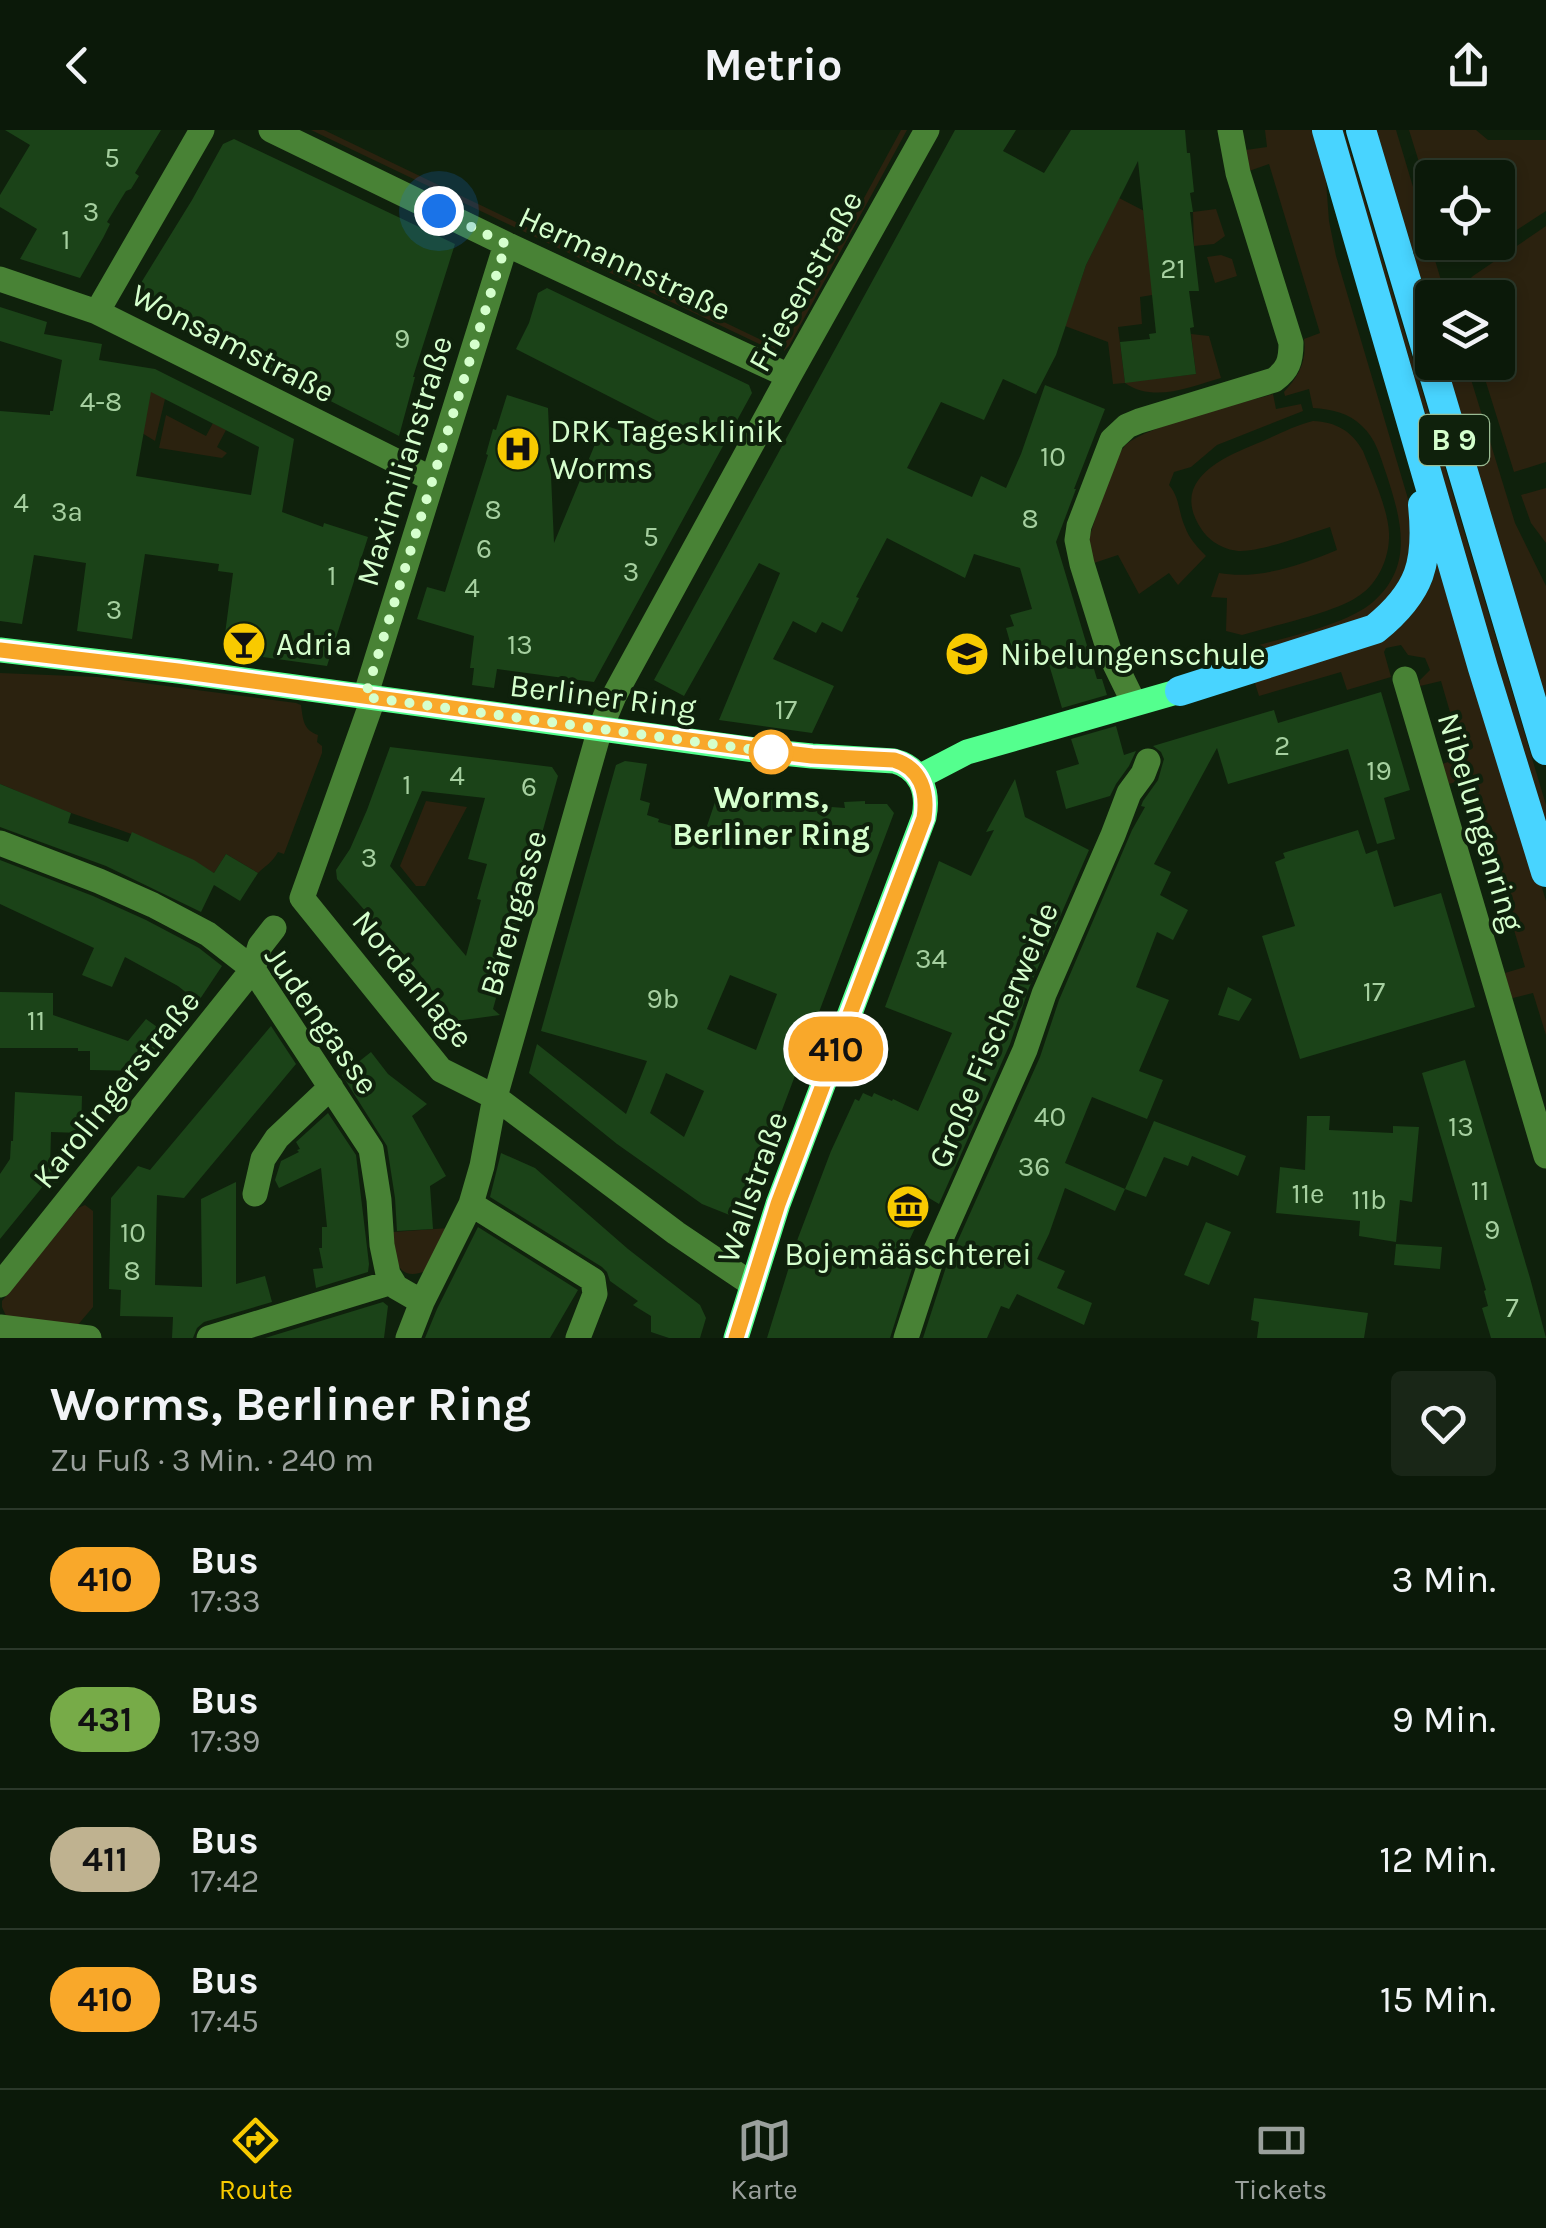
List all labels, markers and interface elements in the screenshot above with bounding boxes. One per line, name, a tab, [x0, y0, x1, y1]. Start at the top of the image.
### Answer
icon: back	[50, 38, 105, 93]
icon: share	[1441, 38, 1496, 93]
text: Metrio	[704, 39, 842, 91]
house number: 5	[104, 141, 120, 174]
map controls	[1415, 160, 1515, 380]
button: locate	[1415, 160, 1515, 260]
street label: Friesenstraße	[741, 184, 870, 378]
your location	[414, 186, 464, 236]
house number: 3	[83, 195, 99, 228]
street label: Hermannstraße	[513, 198, 737, 329]
house number: 1	[61, 223, 71, 256]
house number: 21	[1160, 252, 1186, 285]
street label: Wonsamstraße	[125, 276, 340, 411]
button: layers	[1415, 280, 1515, 380]
house number: 9	[394, 322, 410, 355]
street label: Maximilianstraße	[349, 332, 460, 591]
house number: 4-8	[80, 385, 122, 418]
place label: DRK Tagesklinik Worms	[550, 413, 783, 487]
road number: B 9	[1419, 415, 1489, 465]
hospital icon: DRK Tagesklinik Worms	[495, 426, 541, 472]
house number: 10	[1040, 440, 1066, 473]
house number: 4	[13, 486, 29, 519]
house number: 8	[484, 493, 502, 526]
house number: 3a	[51, 495, 83, 528]
house number: 8	[1021, 502, 1039, 535]
house number: 5	[643, 520, 659, 553]
house number: 6	[476, 532, 492, 565]
house number: 3	[623, 555, 639, 588]
house number: 1	[327, 559, 337, 592]
house number: 4	[464, 571, 480, 604]
house number: 3	[106, 593, 122, 626]
bar icon: Adria	[221, 621, 267, 667]
place label: Adria	[276, 626, 352, 663]
house number: 13	[507, 628, 533, 661]
school or university icon: Nibelungenschule	[944, 631, 990, 677]
place label: Nibelungenschule	[1000, 636, 1266, 673]
street label: Berliner Ring	[507, 667, 698, 726]
house number: 17	[775, 693, 797, 726]
street label: Nibelungenring	[1430, 708, 1531, 936]
house number: 2	[1274, 729, 1290, 762]
marker: Worms, Berliner Ring	[750, 731, 792, 773]
house number: 19	[1366, 754, 1392, 787]
house number: 4	[449, 759, 465, 792]
house number: 1	[402, 768, 412, 801]
house number: 6	[521, 770, 537, 803]
place label: Worms, Berliner Ring	[672, 779, 870, 853]
street label: Bärengasse	[472, 826, 555, 1000]
house number: 3	[361, 841, 377, 874]
street label: Große Fischerweide	[921, 897, 1066, 1174]
street label: Nordanlage	[344, 903, 481, 1056]
street label: Judengasse	[257, 939, 386, 1102]
house number: 34	[915, 942, 947, 975]
house number: 17	[1363, 975, 1385, 1008]
house number: 9b	[647, 982, 679, 1015]
street label: Karolingerstraße	[25, 983, 208, 1196]
house number: 11	[27, 1004, 45, 1037]
line badge: 410	[778, 1016, 894, 1082]
text: 410	[808, 1029, 864, 1070]
house number: 40	[1034, 1100, 1066, 1133]
street label: Wallstraße	[709, 1107, 796, 1268]
house number: 13	[1448, 1110, 1474, 1143]
house number: 36	[1018, 1150, 1050, 1183]
house number: 11	[1471, 1174, 1489, 1207]
house number: 11e	[1292, 1177, 1324, 1210]
house number: 11b	[1351, 1183, 1387, 1216]
museum icon: Bojemääschterei	[885, 1184, 931, 1230]
house number: 9	[1484, 1213, 1500, 1246]
house number: 10	[120, 1216, 146, 1249]
place label: Bojemääschterei	[784, 1236, 1032, 1273]
house number: 8	[123, 1254, 141, 1287]
house number: 7	[1505, 1291, 1519, 1324]
button: heart	[1391, 1371, 1496, 1476]
text: Worms, Berliner Ring	[50, 1376, 531, 1432]
text: Zu Fuß · 3 Min. · 240 m	[50, 1442, 374, 1479]
text: Bus	[190, 1538, 259, 1583]
text: 3 Min.	[1391, 1557, 1496, 1602]
text: 410	[77, 1559, 133, 1600]
text: 17:33	[190, 1583, 261, 1620]
text: Bus	[190, 1678, 259, 1723]
text: 9 Min.	[1392, 1697, 1496, 1742]
text: 431	[77, 1699, 133, 1740]
text: 17:39	[190, 1723, 260, 1760]
text: Bus	[190, 1818, 259, 1863]
text: 12 Min.	[1379, 1837, 1496, 1882]
text: 411	[82, 1839, 128, 1880]
text: 17:42	[190, 1863, 259, 1900]
text: Bus	[190, 1958, 259, 2003]
text: 15 Min.	[1380, 1977, 1496, 2022]
text: 410	[77, 1979, 133, 2020]
text: 17:45	[190, 2003, 259, 2040]
tab: Route	[219, 2113, 293, 2206]
tab: Karte	[730, 2113, 798, 2206]
tab: Tickets	[1235, 2113, 1327, 2206]

